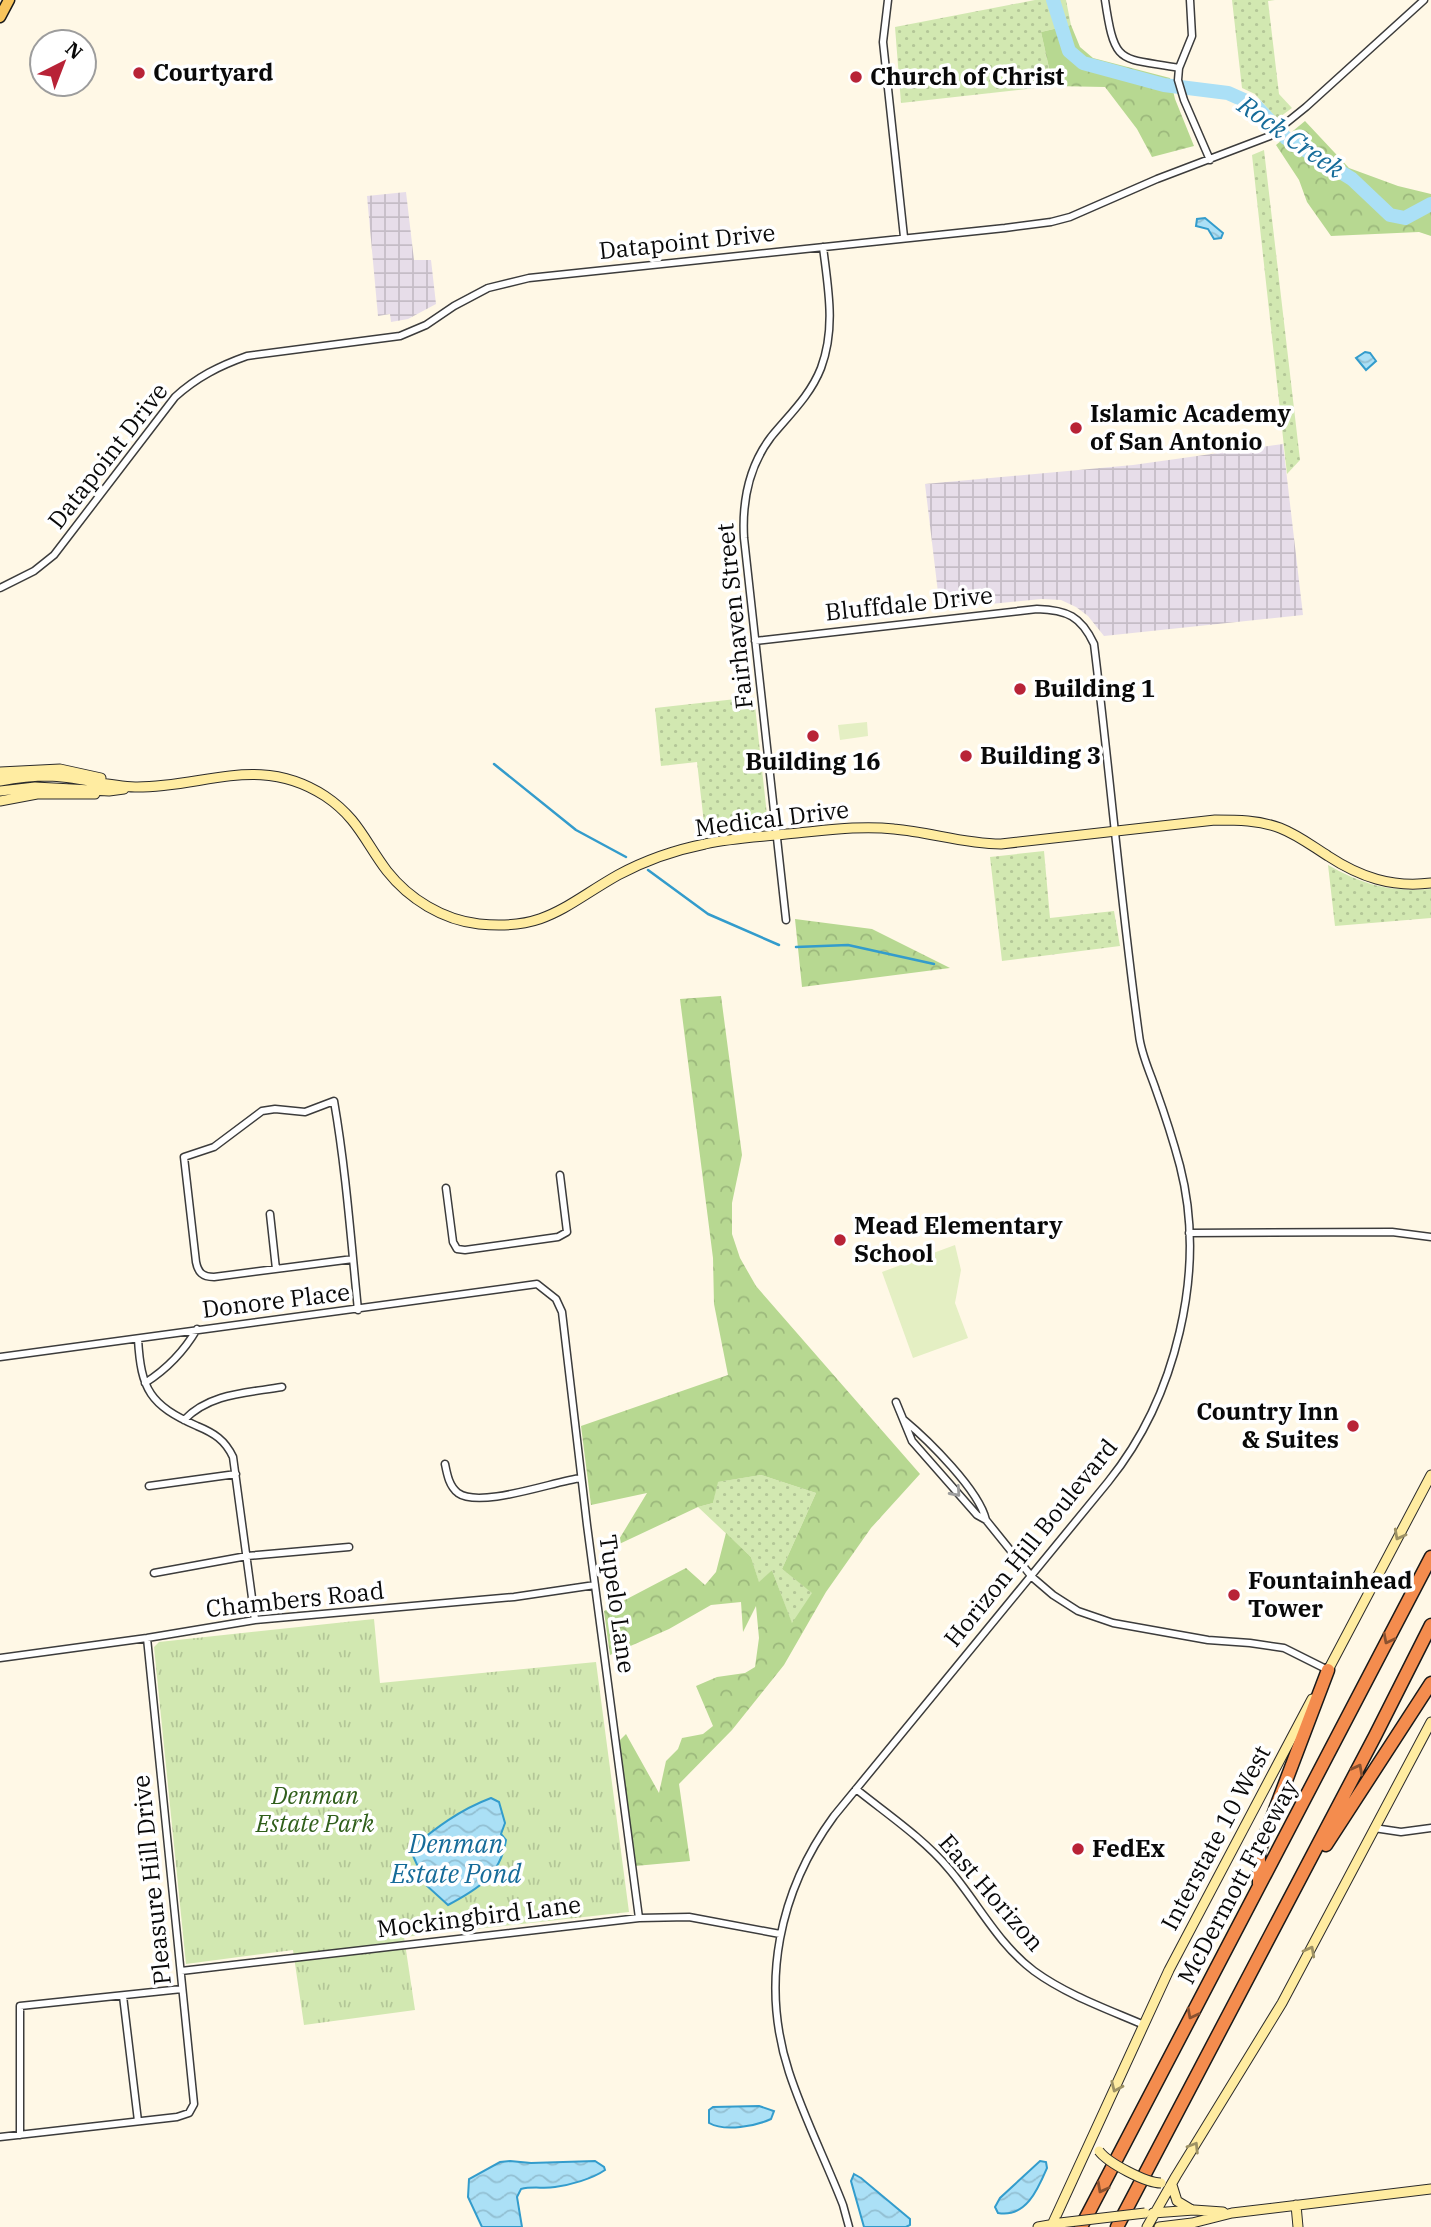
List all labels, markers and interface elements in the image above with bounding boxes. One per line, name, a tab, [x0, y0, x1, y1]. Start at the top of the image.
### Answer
north arrow	[28, 28, 98, 98]
text: N	[61, 36, 88, 64]
place label: Courtyard	[153, 56, 273, 88]
place label: Church of Christ	[870, 60, 1064, 92]
marker: Courtyard	[131, 65, 147, 81]
marker: Church of Christ	[848, 69, 864, 85]
water label: Rock Creek	[1231, 87, 1352, 185]
street label: Datapoint Drive	[597, 216, 777, 266]
street label: Datapoint Drive	[40, 376, 174, 535]
place label: Islamic Academy of San Antonio	[1090, 397, 1291, 457]
marker: Islamic Academy of San Antonio	[1068, 420, 1084, 436]
street label: Fairhaven Street	[708, 521, 760, 711]
street label: Bluffdale Drive	[823, 578, 994, 628]
place label: Building 1	[1034, 672, 1155, 704]
marker: Building 1	[1012, 681, 1028, 697]
marker: Building 16	[805, 728, 821, 744]
place label: Building 3	[980, 739, 1101, 771]
place label: Building 16	[745, 745, 881, 777]
marker: Building 3	[958, 748, 974, 764]
street label: Medical Drive	[693, 793, 851, 843]
place label: Mead Elementary School	[854, 1209, 1063, 1269]
marker: Mead Elementary School	[832, 1232, 848, 1248]
street label: Donore Place	[200, 1275, 352, 1325]
place label: Country Inn & Suites	[1196, 1395, 1339, 1455]
marker: Country Inn & Suites	[1345, 1418, 1361, 1434]
street label: Horizon Hill Boulevard	[936, 1432, 1124, 1653]
one-way arrow	[948, 1484, 961, 1497]
one-way arrow	[1394, 1528, 1407, 1540]
street label: Tupelo Lane	[592, 1532, 644, 1675]
place label: Fountainhead Tower	[1248, 1564, 1412, 1624]
street label: Chambers Road	[204, 1574, 386, 1624]
marker: Fountainhead Tower	[1226, 1587, 1242, 1603]
one-way arrow	[1383, 1632, 1397, 1644]
street label: Interstate 10 West	[1153, 1740, 1277, 1935]
one-way arrow	[1349, 1764, 1363, 1776]
street label: Pleasure Hill Drive	[124, 1773, 178, 1987]
street label: McDermott Freeway	[1170, 1773, 1305, 1989]
park label: Denman Estate Park	[255, 1779, 374, 1839]
water label: Denman Estate Pond	[390, 1826, 522, 1890]
street label: East Horizon	[932, 1827, 1052, 1958]
place label: FedEx	[1092, 1832, 1165, 1864]
marker: FedEx	[1070, 1841, 1086, 1857]
street label: Mockingbird Lane	[375, 1888, 583, 1944]
one-way arrow	[1301, 1946, 1315, 1958]
one-way arrow	[1187, 2007, 1201, 2019]
one-way arrow	[1110, 2080, 1124, 2093]
one-way arrow	[1185, 2141, 1198, 2154]
one-way arrow	[1096, 2181, 1110, 2194]

